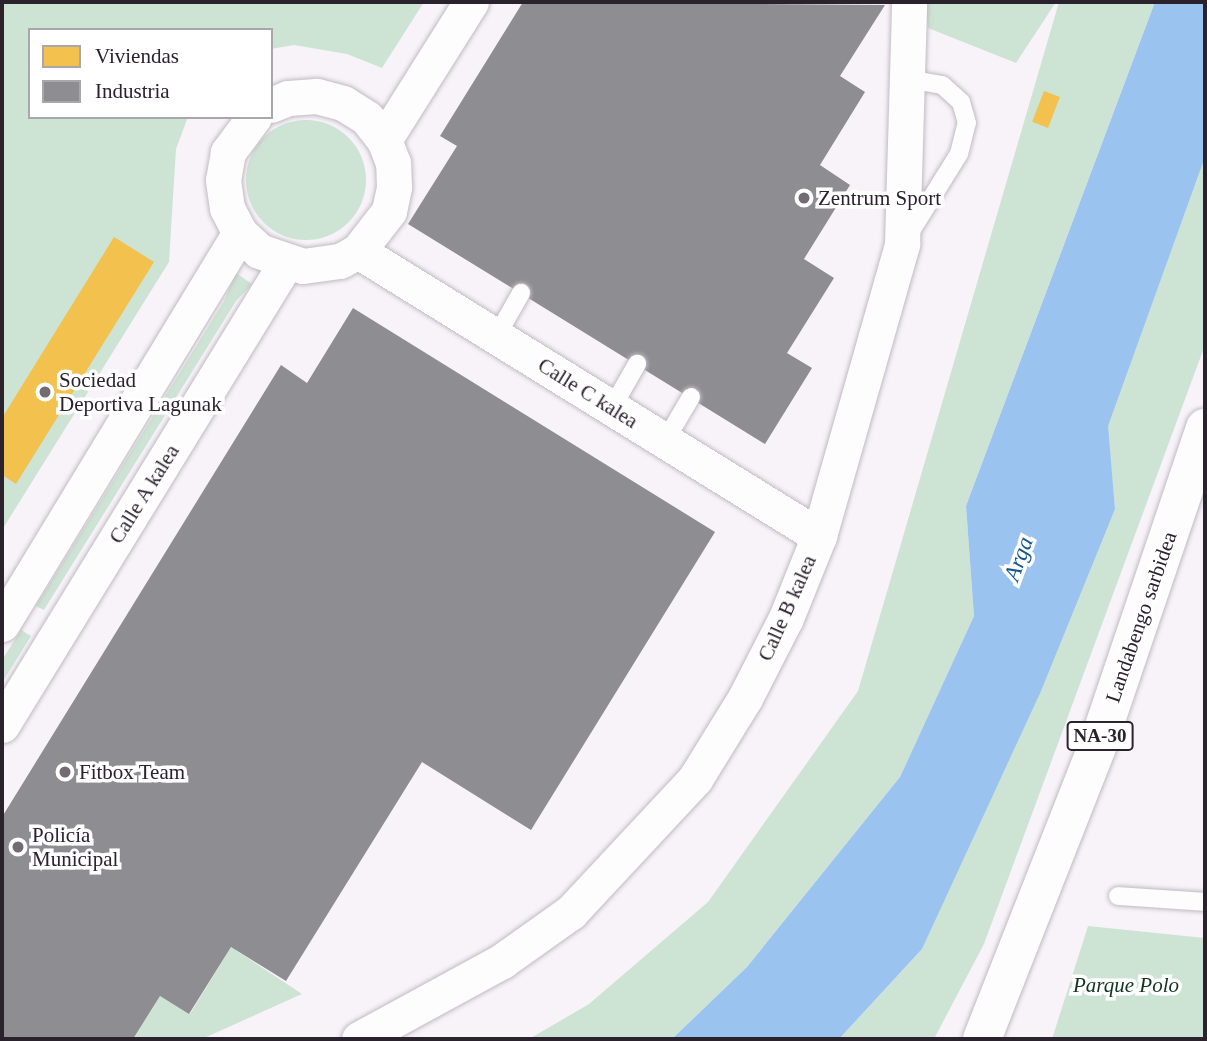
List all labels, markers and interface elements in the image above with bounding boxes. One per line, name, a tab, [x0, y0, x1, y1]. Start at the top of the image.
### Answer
legend	[28, 28, 273, 119]
text: Viviendas	[95, 44, 179, 68]
text: Industria	[95, 79, 170, 103]
place label: Zentrum Sport	[818, 185, 941, 211]
marker: Zentrum Sport	[796, 190, 812, 206]
street label: Calle C kalea	[533, 352, 643, 434]
place label: Sociedad Deportiva Lagunak	[59, 367, 222, 417]
marker: Sociedad Deportiva Lagunak	[37, 384, 53, 400]
street label: Calle A kalea	[103, 439, 185, 549]
street label: Landabengo sarbidea	[1100, 528, 1182, 706]
water label: Arga	[998, 533, 1040, 585]
street label: Calle B kalea	[752, 551, 822, 665]
road number: NA-30	[1065, 720, 1135, 751]
place label: Fitbox Team	[79, 759, 185, 785]
marker: Fitbox Team	[57, 764, 73, 780]
place label: Policía Municipal	[32, 822, 118, 872]
marker: Policía Municipal	[10, 839, 26, 855]
park label: Parque Polo	[1073, 972, 1179, 998]

